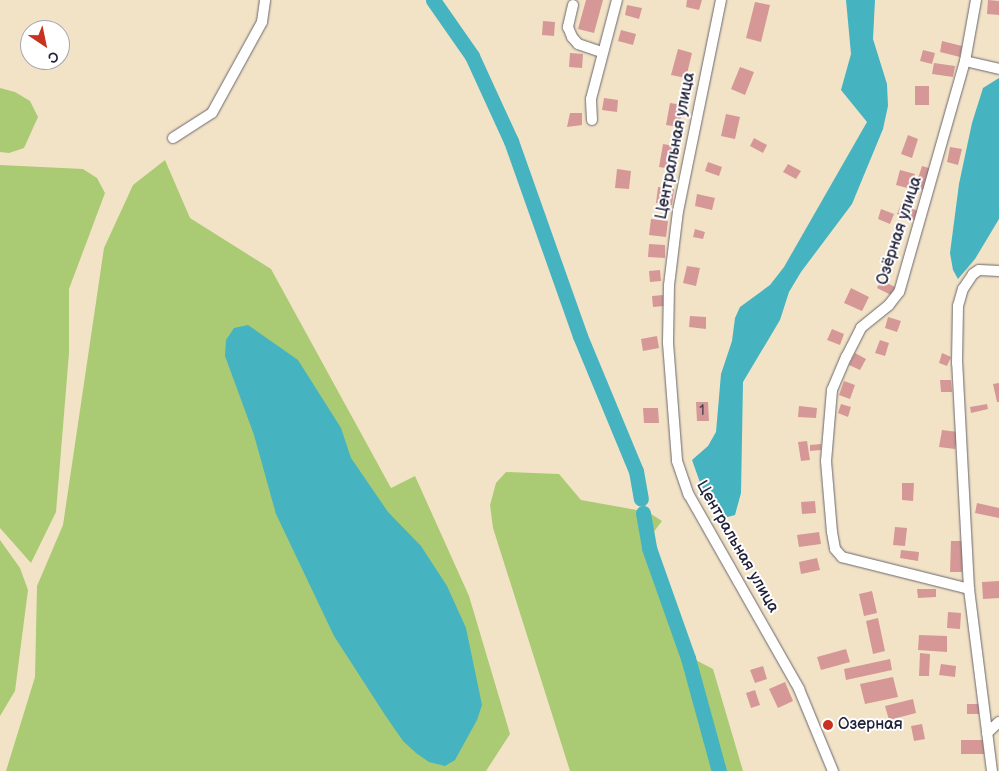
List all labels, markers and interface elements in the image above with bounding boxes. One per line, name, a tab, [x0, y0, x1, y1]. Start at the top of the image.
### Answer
north arrow	[20, 20, 70, 70]
text: С	[44, 47, 62, 67]
street label: Центральная улица	[652, 71, 700, 221]
street label: Озёрная улица	[873, 174, 927, 288]
house number: 1	[699, 403, 705, 419]
street label: Центральная улица	[691, 478, 783, 616]
place label: Озерная	[838, 715, 903, 735]
marker: Озерная	[822, 719, 834, 731]

